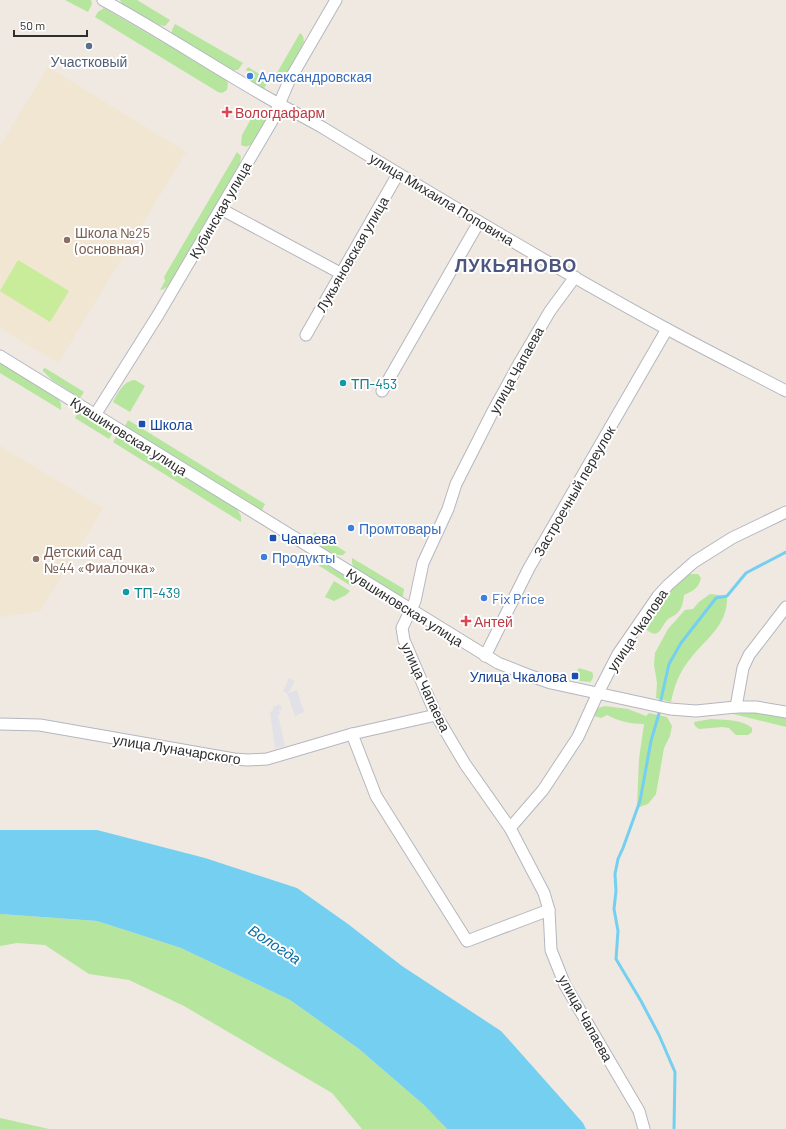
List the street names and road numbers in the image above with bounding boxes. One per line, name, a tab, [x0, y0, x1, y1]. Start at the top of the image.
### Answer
street label: улица Михаила Поповича	[367, 149, 518, 249]
street label: Кубинская улица	[185, 158, 255, 261]
street label: Лукьяновская улица	[312, 193, 392, 315]
street label: улица Чапаева	[485, 323, 547, 416]
street label: Кувшиновская улица	[67, 393, 191, 479]
street label: Застроечный переулок	[530, 422, 619, 559]
street label: Кувшиновская улица	[343, 564, 467, 650]
street label: улица Чкалова	[603, 585, 671, 675]
street label: улица Чапаева	[398, 640, 454, 735]
street label: улица Луначарского	[112, 730, 242, 768]
street label: улица Чапаева	[555, 972, 617, 1065]

